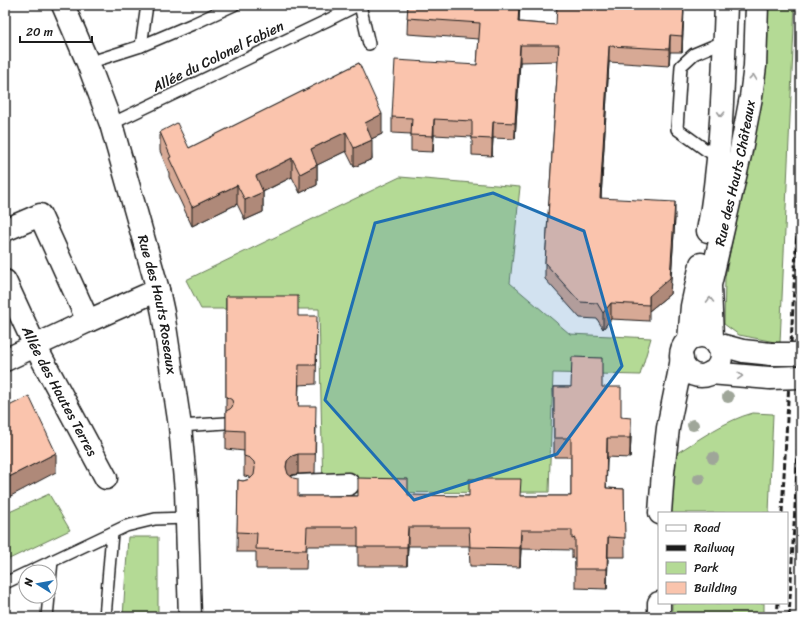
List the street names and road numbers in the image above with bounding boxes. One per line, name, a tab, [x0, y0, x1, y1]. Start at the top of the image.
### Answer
street label: Allée du Colonel Fabien	[147, 13, 289, 100]
street label: Rue des Hauts Châteaux	[707, 97, 763, 248]
street label: Rue des Hauts Roseaux	[130, 232, 184, 377]
street label: Allée des Hautes Terres	[14, 321, 104, 461]

